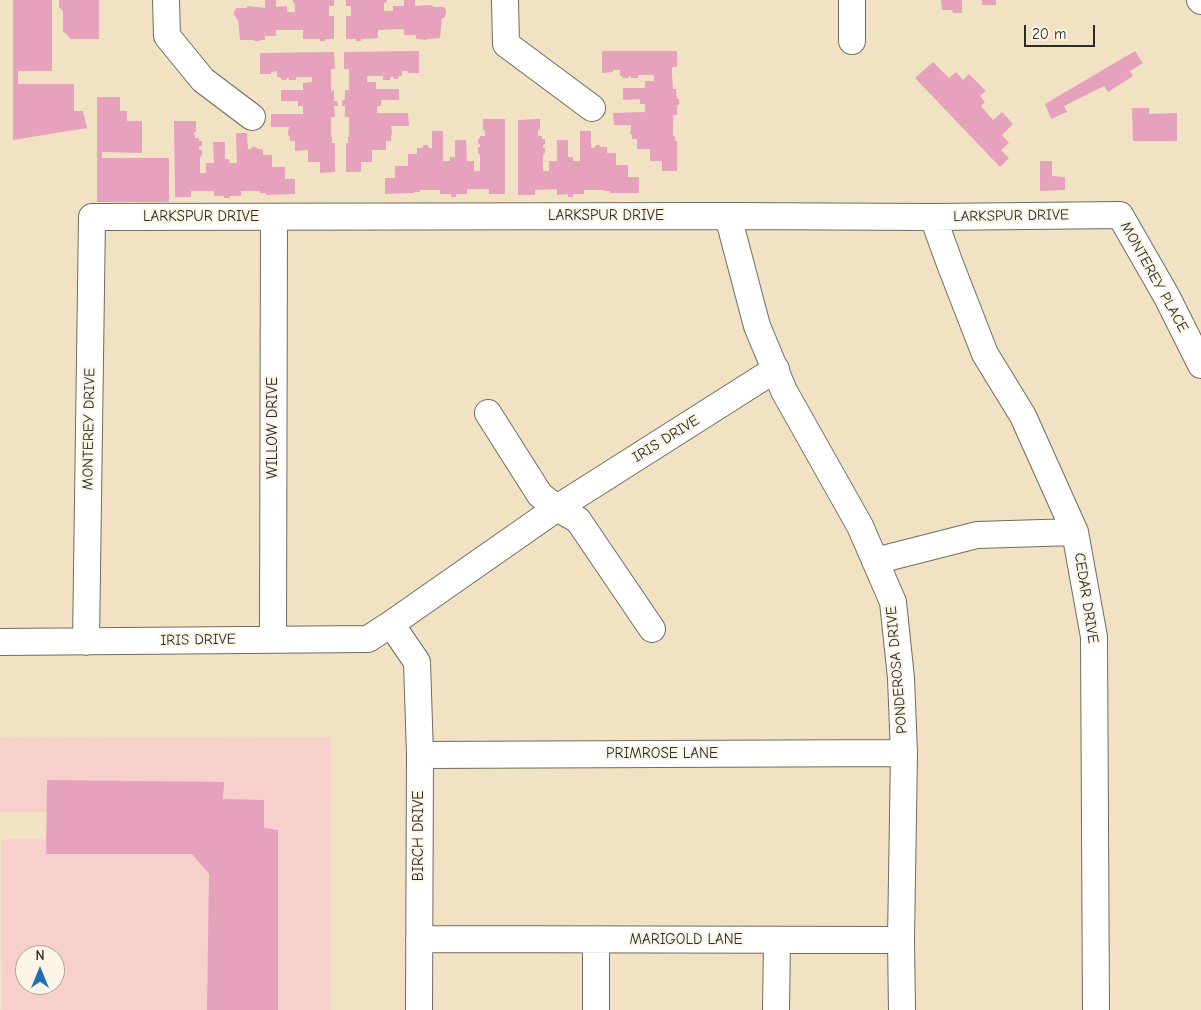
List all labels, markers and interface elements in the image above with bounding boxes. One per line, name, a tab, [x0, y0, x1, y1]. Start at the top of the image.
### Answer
scale bar	[1026, 15, 1097, 47]
text: 20 m	[1032, 25, 1066, 43]
street label: LARKSPUR DRIVE	[953, 206, 1069, 226]
street label: LARKSPUR DRIVE	[548, 207, 664, 225]
street label: LARKSPUR DRIVE	[143, 208, 259, 226]
street label: MONTEREY PLACE	[1116, 219, 1192, 335]
street label: MONTEREY DRIVE	[79, 368, 99, 490]
street label: WILLOW DRIVE	[264, 377, 282, 479]
street label: IRIS DRIVE	[629, 411, 703, 467]
street label: CEDAR DRIVE	[1070, 551, 1102, 645]
street label: PONDEROSA DRIVE	[882, 605, 912, 735]
street label: IRIS DRIVE	[160, 630, 236, 650]
street label: PRIMROSE LANE	[606, 745, 718, 763]
street label: BIRCH DRIVE	[410, 791, 428, 881]
street label: MARIGOLD LANE	[629, 931, 743, 949]
north arrow	[15, 945, 65, 995]
text: N	[35, 947, 45, 964]

